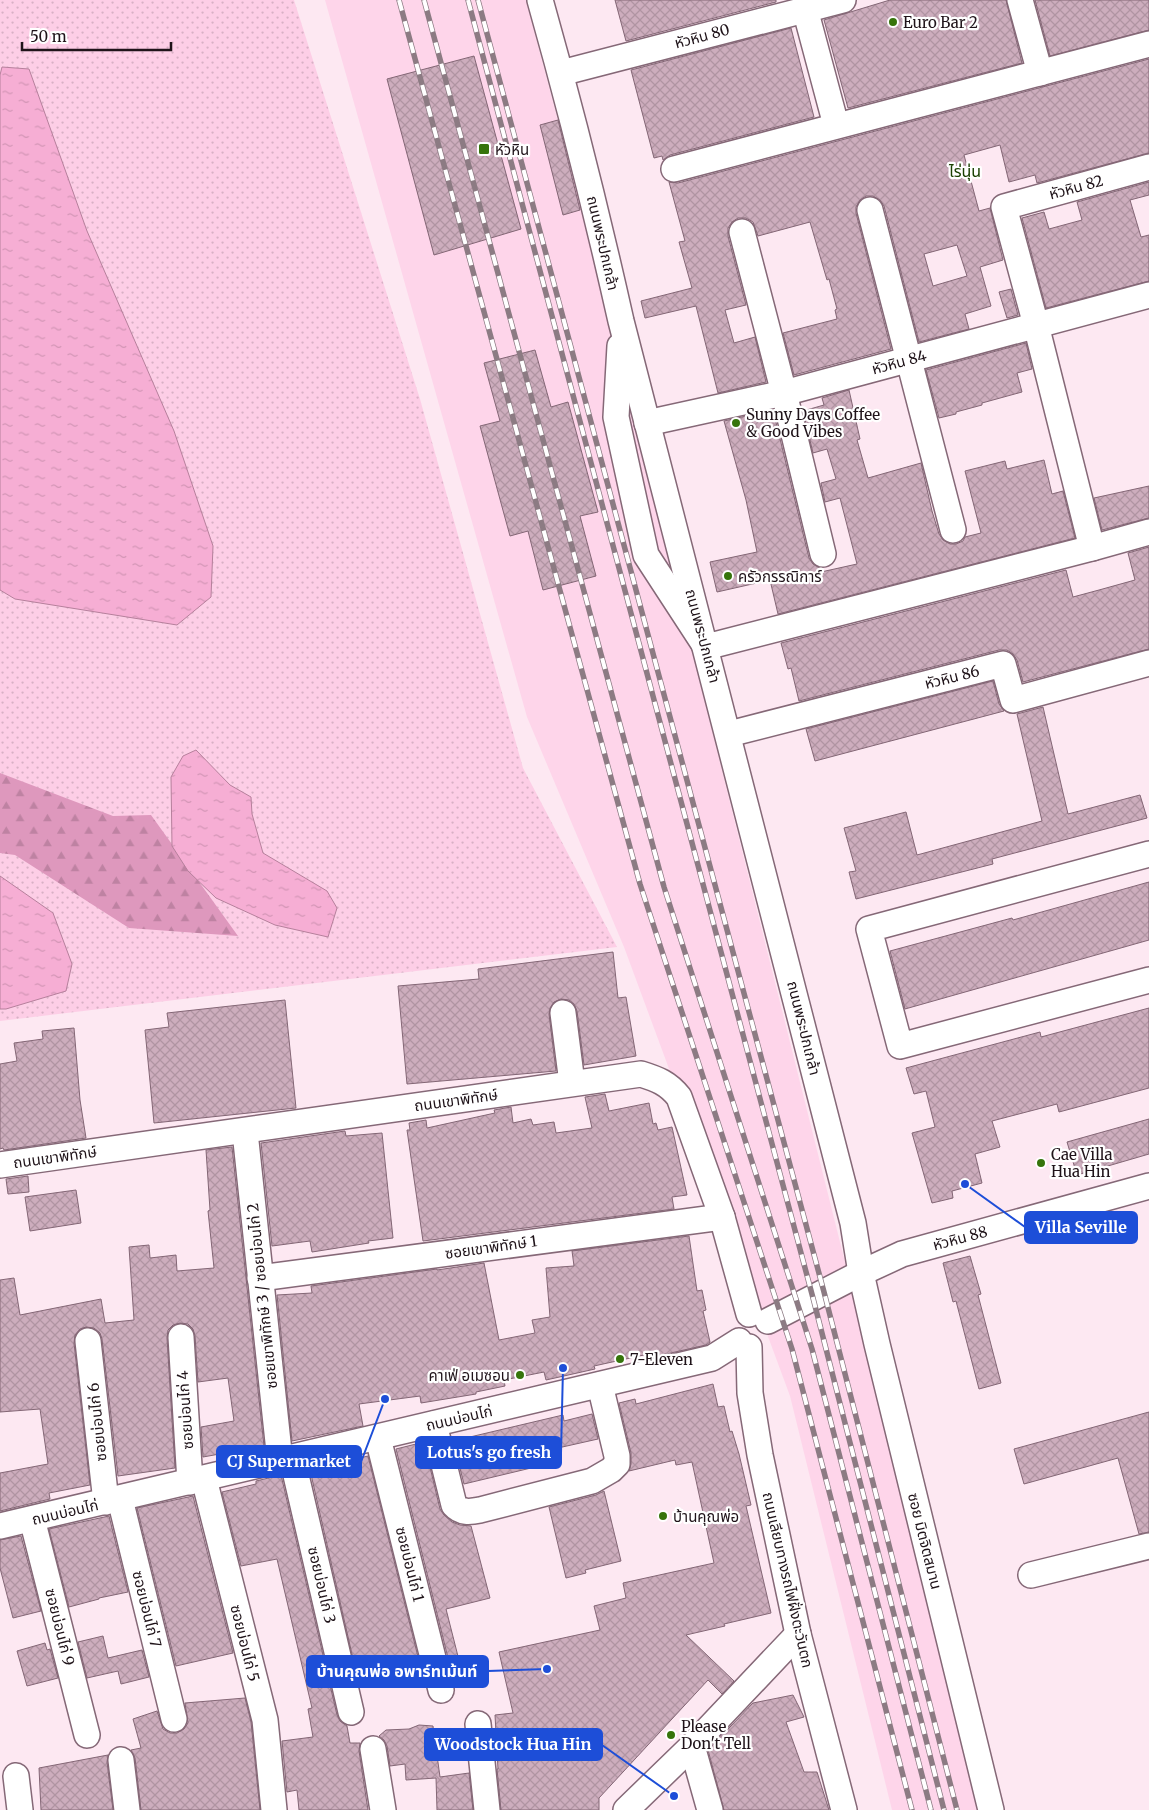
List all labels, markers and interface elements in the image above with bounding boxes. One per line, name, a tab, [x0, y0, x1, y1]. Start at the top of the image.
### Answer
place label: Euro Bar 2	[903, 13, 978, 32]
marker: Euro Bar 2	[887, 16, 899, 28]
scale bar	[22, 20, 171, 52]
street label: หัวหิน 80	[672, 20, 732, 52]
text: 50 m	[30, 27, 67, 46]
place label: หัวหิน	[495, 140, 529, 159]
marker: หัวหิน	[477, 142, 491, 156]
district label: ไร่นุ่น	[948, 161, 981, 181]
street label: หัวหิน 82	[1047, 171, 1105, 203]
street label: ถนนพระปกเกล้า	[583, 194, 623, 292]
street label: หัวหิน 84	[870, 346, 928, 378]
place label: Sunny Days Coffee & Good Vibes	[746, 405, 880, 441]
marker: Sunny Days Coffee & Good Vibes	[730, 417, 742, 429]
place label: ครัวกรรณิการ์	[738, 567, 822, 586]
marker: ครัวกรรณิการ์	[722, 570, 734, 582]
street label: ถนนพระปกเกล้า	[681, 587, 725, 685]
street label: หัวหิน 86	[923, 661, 981, 693]
street label: ถนนพระปกเกล้า	[783, 979, 825, 1077]
street label: ถนนเขาพิทักษ์	[413, 1085, 499, 1115]
street label: ถนนเขาพิทักษ์	[12, 1142, 98, 1172]
place label: Cae Villa Hua Hin	[1051, 1145, 1112, 1181]
marker: Cae Villa Hua Hin	[1035, 1157, 1047, 1169]
street label: ซอยเขาพิทักษ์ 3 / ซอยบ่อนไก่ 2	[243, 1202, 281, 1390]
callout: Villa Seville	[1025, 1212, 1137, 1243]
text: Villa Seville	[1034, 1217, 1127, 1237]
street label: หัวหิน 88	[931, 1222, 989, 1254]
street label: ซอยเขาพิทักษ์ 1	[444, 1231, 539, 1263]
place label: 7-Eleven	[630, 1350, 693, 1369]
marker: 7-Eleven	[614, 1353, 626, 1365]
place label: คาเฟ่ อเมซอน	[428, 1366, 510, 1385]
marker: คาเฟ่ อเมซอน	[514, 1369, 526, 1381]
street label: ซอยบ่อนไก่ 4	[173, 1370, 197, 1450]
street label: ซอยบ่อนไก่ 6	[83, 1382, 111, 1462]
street label: ถนนบ่อนไก่	[424, 1401, 494, 1435]
callout: Lotus's go fresh	[416, 1437, 561, 1468]
text: Lotus's go fresh	[427, 1442, 552, 1462]
callout: CJ Supermarket	[217, 1446, 361, 1477]
text: CJ Supermarket	[227, 1451, 352, 1471]
street label: ถนนเลียบทางรถไฟฝั่งตะวันตก	[759, 1490, 818, 1670]
street label: ซอย มิตจิตสมาน	[904, 1491, 946, 1591]
street label: ถนนบ่อนไก่	[30, 1495, 100, 1529]
place label: บ้านคุณพ่อ	[673, 1507, 739, 1526]
marker: บ้านคุณพ่อ	[657, 1510, 669, 1522]
street label: ซอยบ่อนไก่ 1	[392, 1525, 429, 1604]
street label: ซอยบ่อนไก่ 3	[304, 1545, 340, 1625]
street label: ซอยบ่อนไก่ 7	[128, 1569, 166, 1650]
street label: ซอยบ่อนไก่ 9	[41, 1586, 79, 1668]
street label: ซอยบ่อนไก่ 5	[226, 1603, 264, 1683]
callout: บ้านคุณพ่อ อพาร์ทเม้นท์	[307, 1656, 488, 1687]
text: บ้านคุณพ่อ อพาร์ทเม้นท์	[317, 1661, 477, 1681]
place label: Please Don't Tell	[681, 1717, 751, 1753]
callout: Woodstock Hua Hin	[425, 1729, 602, 1760]
marker: Please Don't Tell	[665, 1729, 677, 1741]
text: Woodstock Hua Hin	[434, 1734, 592, 1754]

